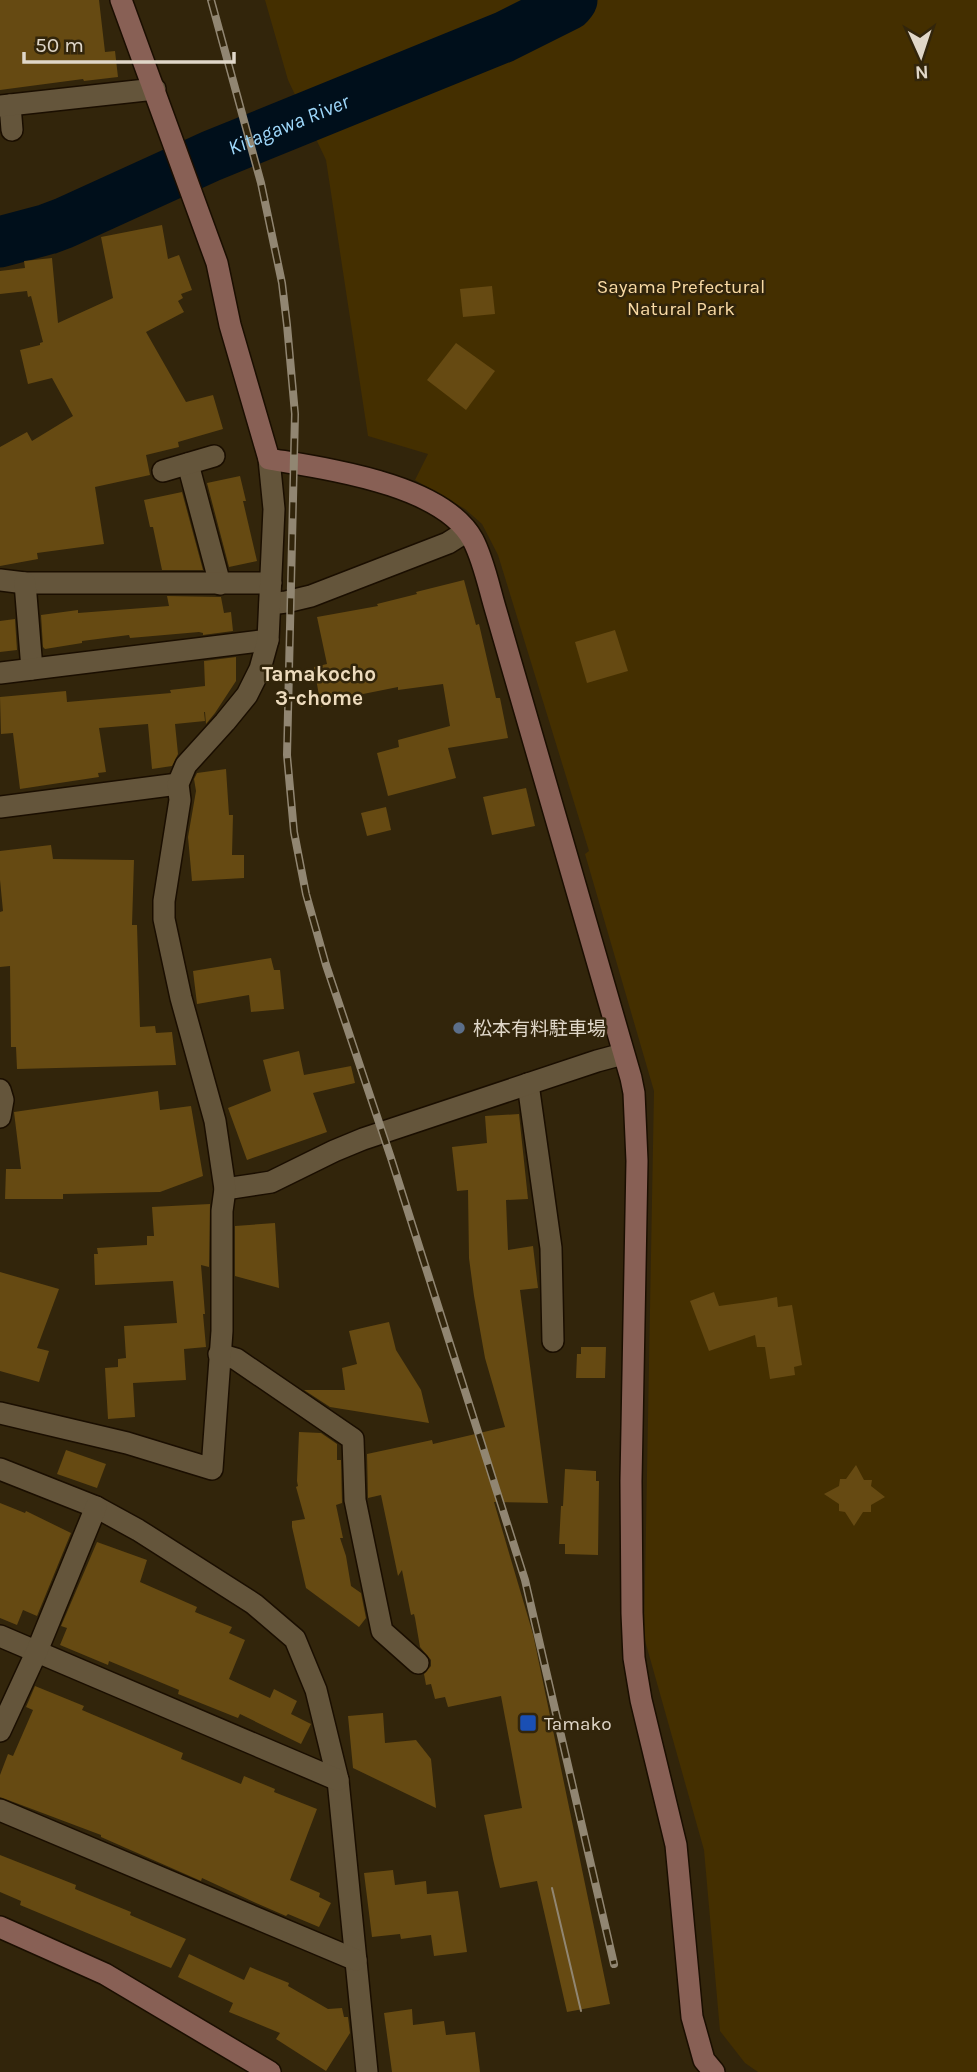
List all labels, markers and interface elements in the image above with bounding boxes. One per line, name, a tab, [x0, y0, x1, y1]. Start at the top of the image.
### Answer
scale bar	[24, 21, 234, 65]
north arrow	[886, 21, 956, 91]
text: 50 m	[35, 33, 84, 57]
text: N	[914, 61, 929, 83]
water label: Kitagawa River	[224, 89, 353, 160]
park label: Sayama Prefectural Natural Park	[597, 276, 765, 320]
district label: Tamakocho 3-chome	[262, 662, 376, 710]
place label: 松本有料駐車場	[473, 1018, 606, 1040]
marker: 松本有料駐車場	[451, 1020, 467, 1036]
marker: Tamako	[518, 1713, 538, 1733]
place label: Tamako	[544, 1713, 612, 1735]

